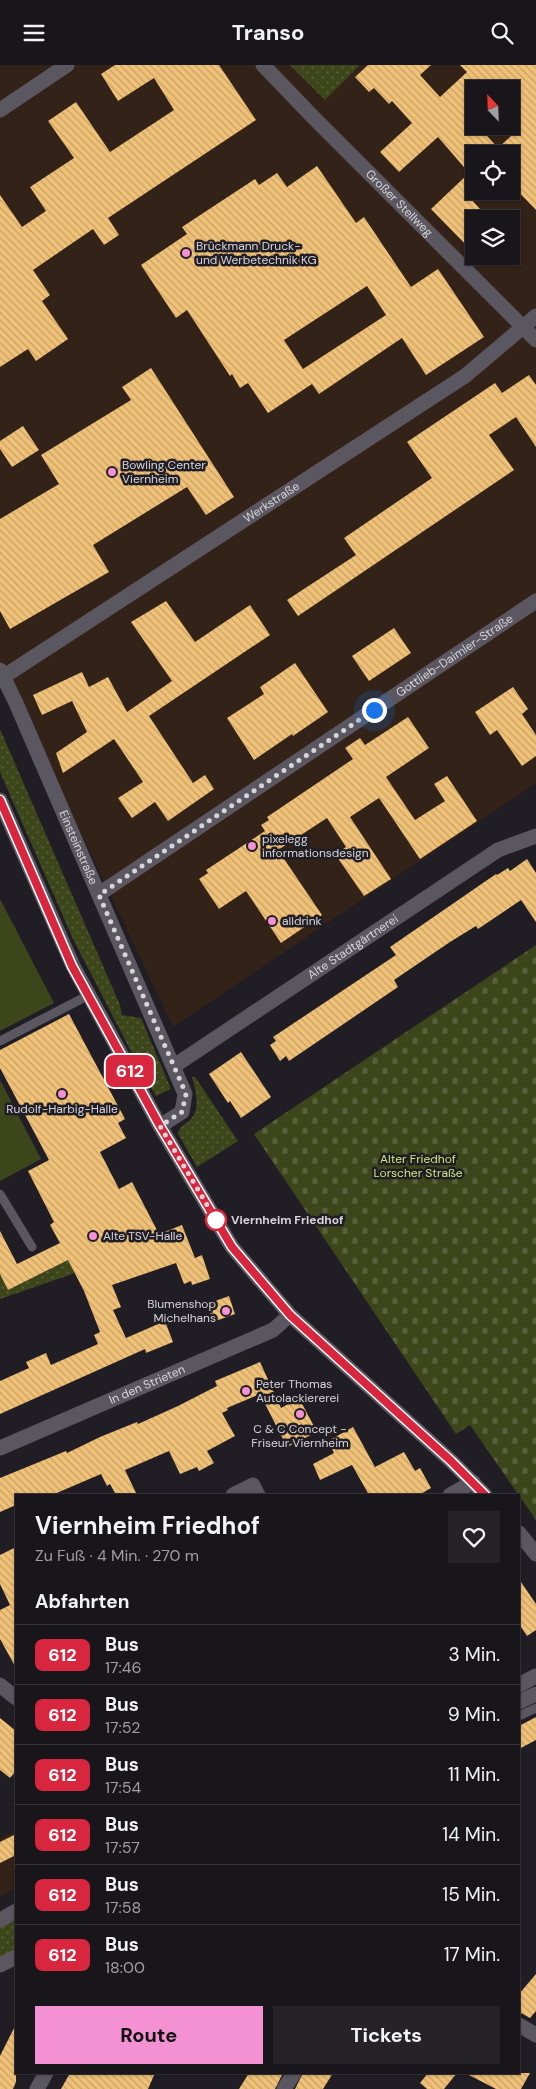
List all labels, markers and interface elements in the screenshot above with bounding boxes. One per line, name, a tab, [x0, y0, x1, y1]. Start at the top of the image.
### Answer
text: Transo	[232, 18, 304, 47]
icon: menu	[20, 19, 48, 47]
icon: search	[488, 19, 516, 47]
north arrow	[465, 80, 520, 135]
map controls	[465, 80, 520, 265]
button: locate	[465, 145, 520, 200]
street label: Großer Stellweg	[362, 166, 436, 240]
button: layers	[465, 210, 520, 265]
place label: Brückmann Druck- und Werbetechnik KG	[196, 238, 317, 268]
marker: Brückmann Druck- und Werbetechnik KG	[180, 247, 192, 259]
place label: Bowling Center Viernheim	[122, 457, 206, 487]
marker: Bowling Center Viernheim	[106, 466, 118, 478]
street label: Werkstraße	[240, 478, 303, 526]
street label: Gottlieb-Daimler-Straße	[393, 610, 516, 701]
your location	[362, 698, 387, 723]
street label: Einsteinstraße	[55, 808, 102, 887]
place label: pixelegg informationsdesign	[262, 831, 369, 861]
marker: pixelegg informationsdesign	[246, 840, 258, 852]
street label: Alte Stadtgärtnerei	[304, 911, 401, 983]
place label: alldrink	[282, 913, 322, 929]
marker: alldrink	[266, 915, 278, 927]
line badge: 612	[101, 1055, 159, 1087]
text: 612	[116, 1059, 144, 1083]
marker: Rudolf-Harbig-Halle	[56, 1088, 68, 1100]
place label: Rudolf-Harbig-Halle	[6, 1101, 118, 1117]
park label: Alter Friedhof Lorscher Straße	[373, 1151, 463, 1181]
marker: Viernheim Friedhof	[205, 1209, 227, 1231]
place label: Viernheim Friedhof	[231, 1212, 343, 1228]
place label: Alte TSV-Halle	[103, 1228, 183, 1244]
marker: Alte TSV-Halle	[87, 1230, 99, 1242]
place label: Blumenshop Michelhans	[147, 1296, 216, 1326]
marker: Blumenshop Michelhans	[220, 1305, 232, 1317]
street label: In den Strieten	[106, 1361, 187, 1408]
place label: Peter Thomas Autolackiererei	[256, 1376, 339, 1406]
marker: Peter Thomas Autolackiererei	[240, 1385, 252, 1397]
marker: C & C Concept - Friseur Viernheim	[294, 1408, 306, 1420]
place label: C & C Concept - Friseur Viernheim	[251, 1421, 349, 1451]
text: Viernheim Friedhof	[35, 1510, 260, 1541]
button: heart	[448, 1511, 500, 1563]
text: Zu Fuß · 4 Min. · 270 m	[35, 1545, 199, 1566]
text: Abfahrten	[35, 1589, 129, 1614]
text: Bus	[105, 1632, 139, 1657]
text: 3 Min.	[449, 1642, 500, 1667]
text: 612	[48, 1643, 77, 1667]
text: 17:46	[105, 1657, 142, 1678]
text: Bus	[105, 1692, 139, 1717]
text: 9 Min.	[448, 1702, 500, 1727]
text: 612	[48, 1703, 77, 1727]
text: 17:52	[105, 1717, 140, 1738]
text: Bus	[105, 1752, 139, 1777]
text: 11 Min.	[448, 1762, 500, 1787]
text: 612	[48, 1763, 77, 1787]
text: 17:54	[105, 1777, 141, 1798]
text: Bus	[105, 1812, 139, 1837]
text: 14 Min.	[442, 1822, 500, 1847]
text: 612	[48, 1823, 77, 1847]
text: 17:57	[105, 1837, 140, 1858]
text: Bus	[105, 1872, 139, 1897]
text: 15 Min.	[442, 1882, 500, 1907]
text: 612	[48, 1883, 77, 1907]
text: 17:58	[105, 1897, 141, 1918]
text: Bus	[105, 1932, 139, 1957]
text: 17 Min.	[444, 1942, 500, 1967]
text: 612	[48, 1943, 77, 1967]
text: 18:00	[105, 1957, 145, 1978]
button: Route	[35, 2006, 263, 2064]
button: Tickets	[273, 2006, 500, 2064]

